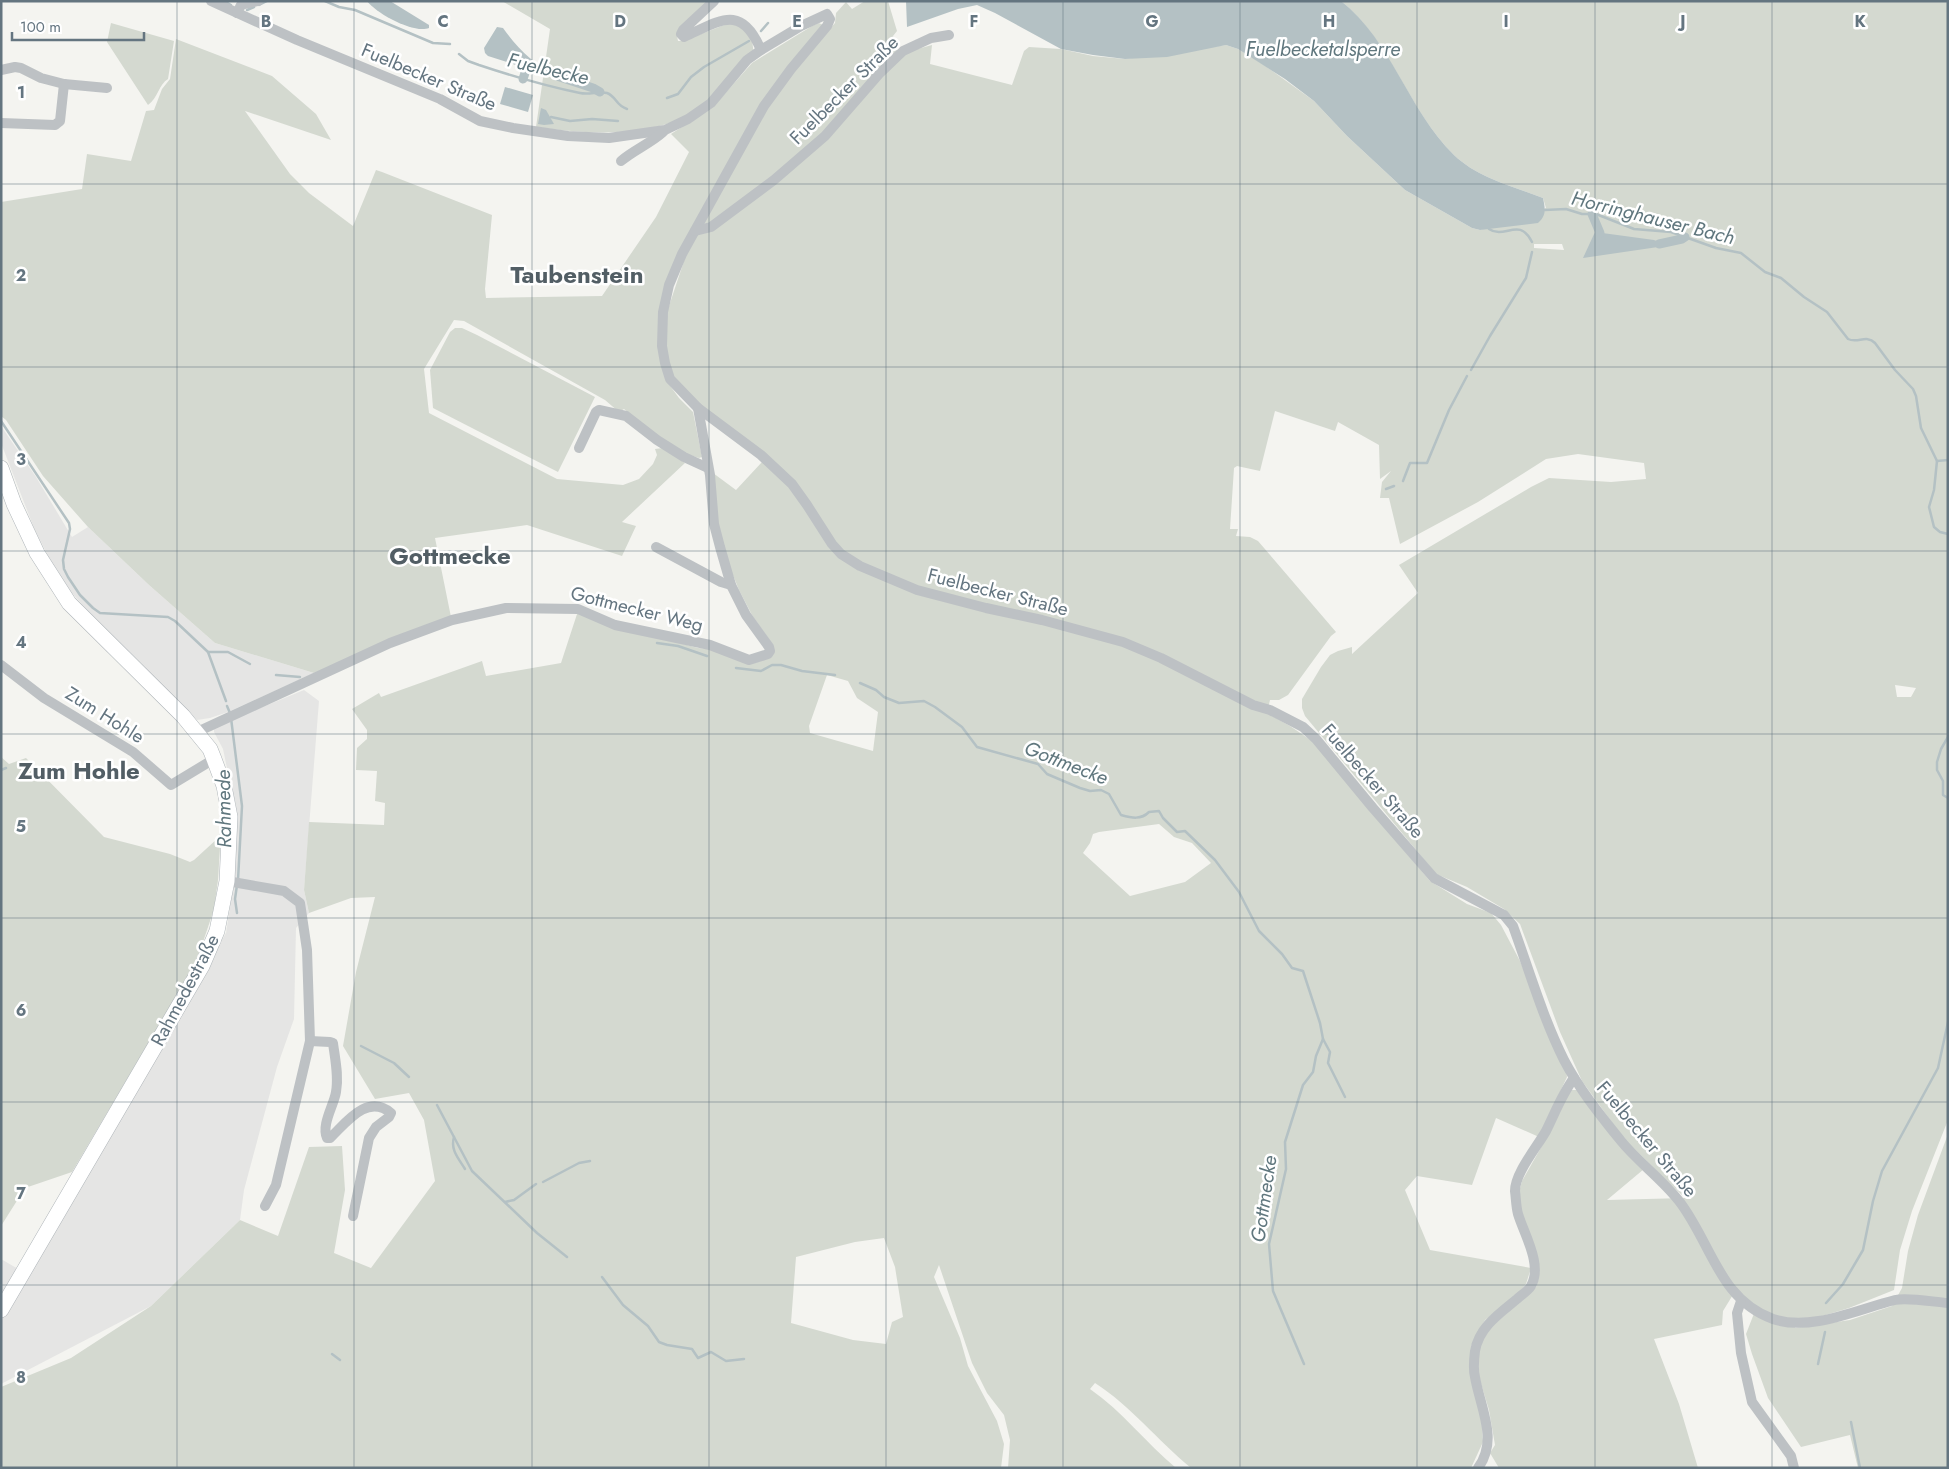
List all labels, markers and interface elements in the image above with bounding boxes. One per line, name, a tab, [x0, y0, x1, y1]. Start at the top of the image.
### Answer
scale bar	[12, 10, 145, 42]
text: B	[261, 10, 271, 33]
text: C	[437, 10, 449, 33]
text: D	[614, 10, 626, 33]
text: E	[792, 10, 802, 33]
text: F	[970, 10, 978, 33]
text: G	[1145, 10, 1159, 33]
text: H	[1323, 10, 1335, 33]
text: I	[1503, 10, 1509, 33]
text: J	[1677, 10, 1686, 33]
text: K	[1854, 10, 1866, 33]
text: 100 m	[20, 16, 61, 38]
street label: Fuelbecker Straße	[783, 29, 905, 151]
water label: Fuelbecketalsperre	[1246, 35, 1400, 64]
street label: Fuelbecker Straße	[357, 36, 501, 118]
water label: Fuelbecke	[505, 46, 591, 92]
text: 1	[17, 81, 25, 104]
water label: Horringhauser Bach	[1568, 184, 1738, 252]
district label: Taubenstein	[511, 257, 643, 292]
text: 2	[16, 264, 26, 287]
text: 3	[16, 448, 26, 471]
district label: Gottmecke	[389, 538, 511, 573]
street label: Fuelbecker Straße	[925, 561, 1071, 623]
street label: Gottmecker Weg	[568, 579, 706, 639]
text: 4	[15, 631, 27, 654]
street label: Zum Hohle	[60, 680, 150, 750]
street label: Fuelbecker Straße	[1316, 718, 1431, 844]
water label: Gottmecke	[1020, 734, 1112, 792]
district label: Zum Hohle	[18, 753, 140, 788]
water label: Rahmede	[209, 770, 239, 848]
text: 5	[16, 815, 26, 838]
street label: Rahmedestraße	[144, 929, 226, 1051]
text: 6	[16, 999, 26, 1022]
street label: Fuelbecker Straße	[1590, 1075, 1704, 1203]
water label: Gottmecke	[1244, 1154, 1284, 1244]
text: 7	[16, 1182, 26, 1205]
text: 8	[16, 1366, 26, 1389]

